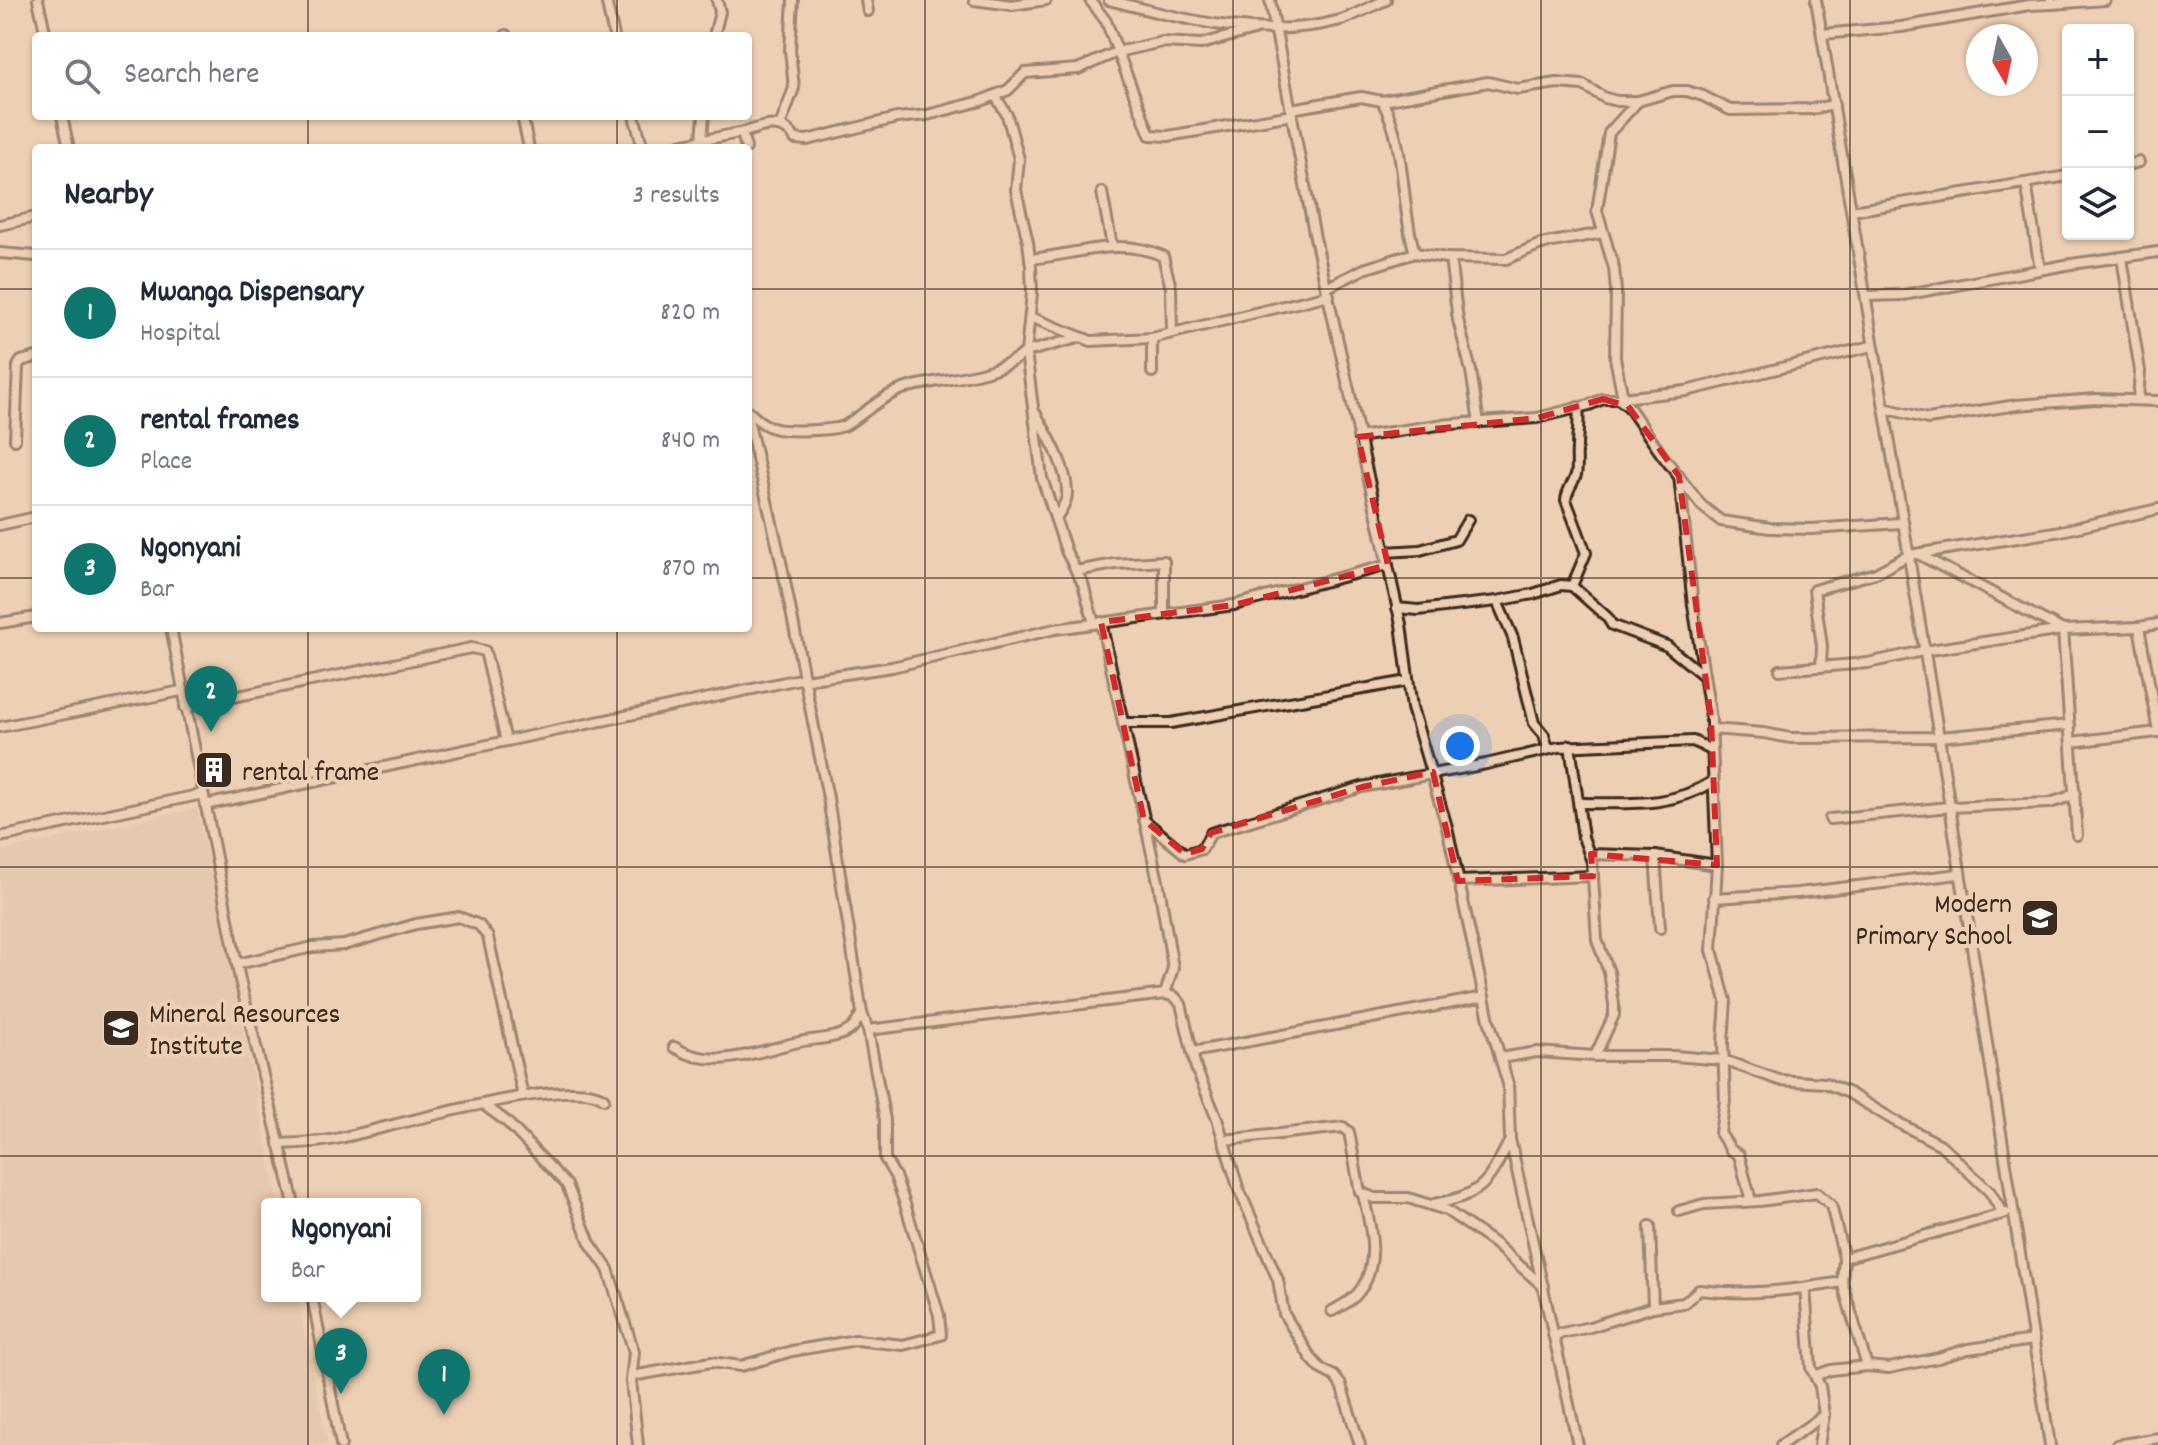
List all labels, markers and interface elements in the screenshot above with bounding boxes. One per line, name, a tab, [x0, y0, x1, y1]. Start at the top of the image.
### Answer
north arrow	[1966, 24, 2038, 96]
map controls	[2062, 24, 2134, 240]
button: +	[2062, 24, 2134, 96]
search box	[32, 32, 752, 120]
icon: search	[60, 54, 104, 98]
text: Search here	[124, 55, 260, 98]
button: −	[2062, 96, 2134, 168]
button: layers	[2062, 168, 2134, 240]
text: Nearby	[64, 172, 153, 221]
text: 3 results	[633, 178, 720, 215]
text: Mwanga Dispensary	[140, 273, 363, 316]
text: 1	[87, 295, 93, 332]
text: 820 m	[660, 295, 720, 332]
text: Hospital	[140, 316, 221, 353]
text: rental frames	[140, 401, 300, 444]
text: 2	[84, 423, 96, 460]
text: 840 m	[661, 423, 720, 460]
text: Place	[140, 444, 192, 481]
text: Ngonyani	[140, 529, 241, 572]
text: 3	[84, 551, 96, 588]
text: 870 m	[662, 551, 720, 588]
text: Bar	[140, 572, 174, 609]
pin: 2	[185, 666, 237, 732]
your location	[1440, 726, 1480, 766]
building icon: rental frame	[193, 749, 235, 791]
place label: rental frame	[242, 755, 379, 795]
place label: Modern Primary School	[1855, 887, 2012, 959]
school or university icon: Modern Primary School	[2019, 897, 2061, 939]
place label: Mineral Resources Institute	[149, 997, 340, 1069]
school or university icon: Mineral Resources Institute	[100, 1007, 142, 1049]
popup	[261, 1198, 421, 1302]
text: Ngonyani	[291, 1210, 391, 1253]
text: Bar	[291, 1253, 325, 1290]
pin: 3	[315, 1328, 367, 1394]
pin: 1	[418, 1349, 470, 1415]

